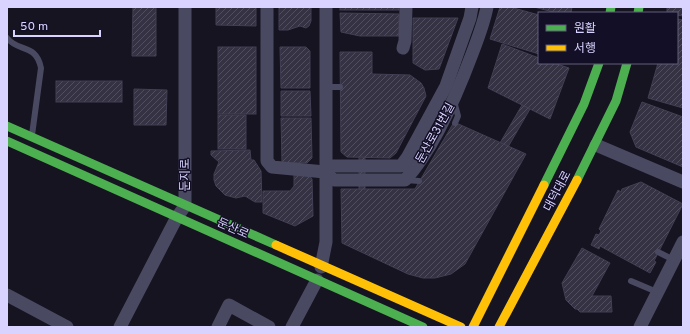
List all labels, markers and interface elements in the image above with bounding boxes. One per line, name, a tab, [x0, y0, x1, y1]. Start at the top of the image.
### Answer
scale bar	[14, 12, 100, 38]
legend	[538, 12, 678, 64]
text: 50 m	[20, 19, 48, 35]
text: 원활	[574, 21, 596, 37]
text: 서행	[574, 41, 596, 57]
street label: 둔산로31번길	[413, 100, 459, 167]
street label: 둔지로	[178, 158, 194, 192]
street label: 대덕대로	[540, 168, 575, 215]
street label: 둔산로	[214, 215, 251, 243]

